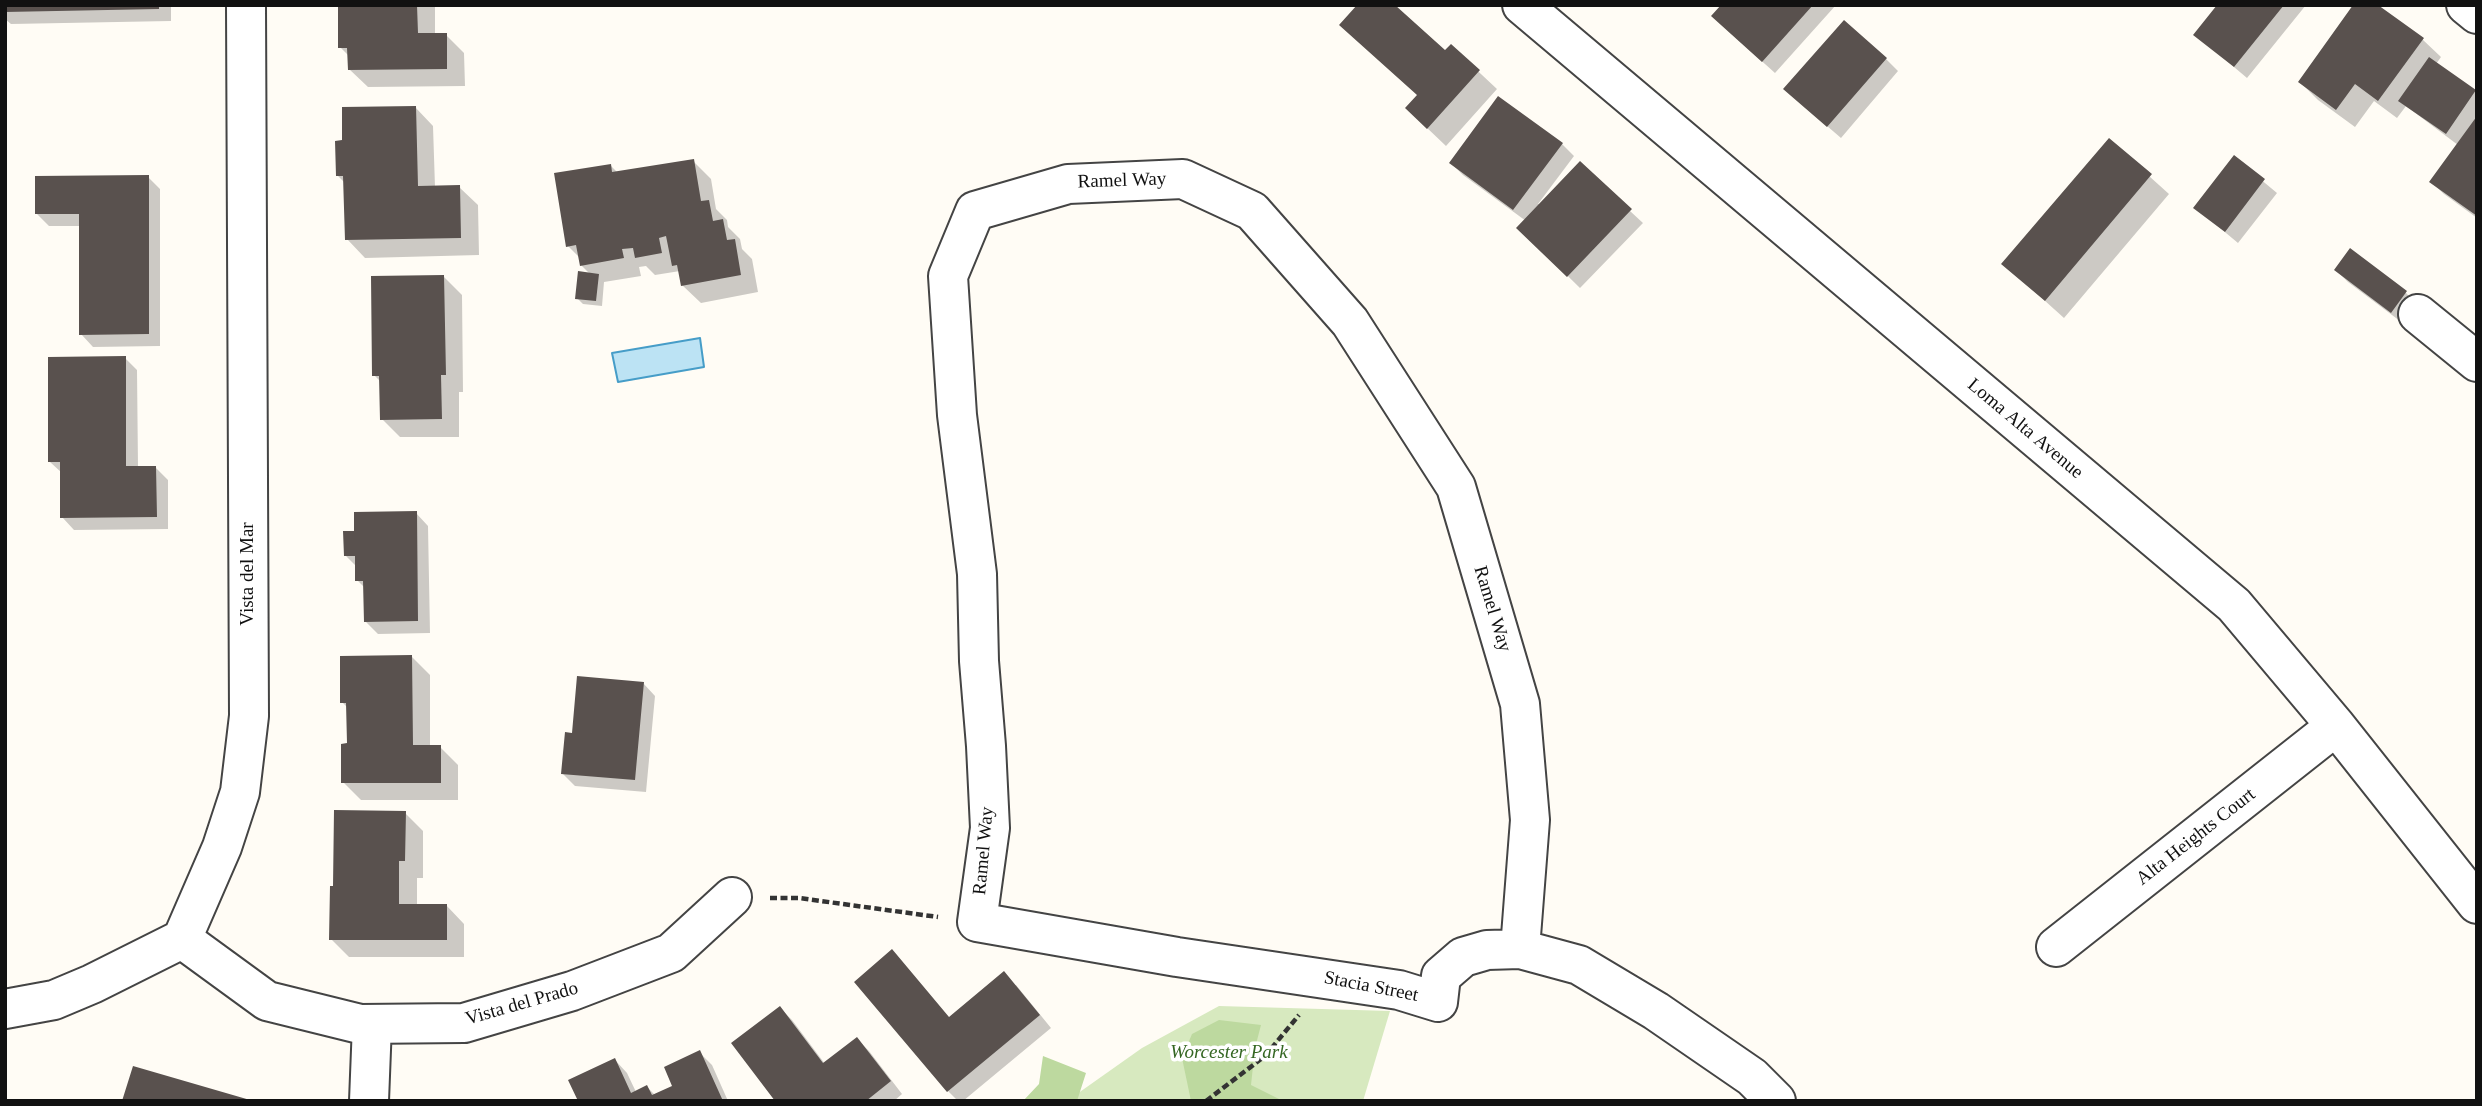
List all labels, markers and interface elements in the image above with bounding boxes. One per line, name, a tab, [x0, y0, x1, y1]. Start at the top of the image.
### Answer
street label: Ramel Way	[1077, 168, 1167, 194]
street label: Loma Alta Avenue	[1962, 374, 2088, 484]
street label: Vista del Mar	[237, 522, 259, 626]
street label: Ramel Way	[1468, 563, 1516, 655]
street label: Alta Heights Court	[2132, 784, 2260, 890]
street label: Ramel Way	[969, 806, 999, 896]
street label: Stacia Street	[1322, 967, 1420, 1007]
street label: Vista del Prado	[463, 977, 581, 1031]
park label: Worcester Park	[1170, 1042, 1288, 1064]

